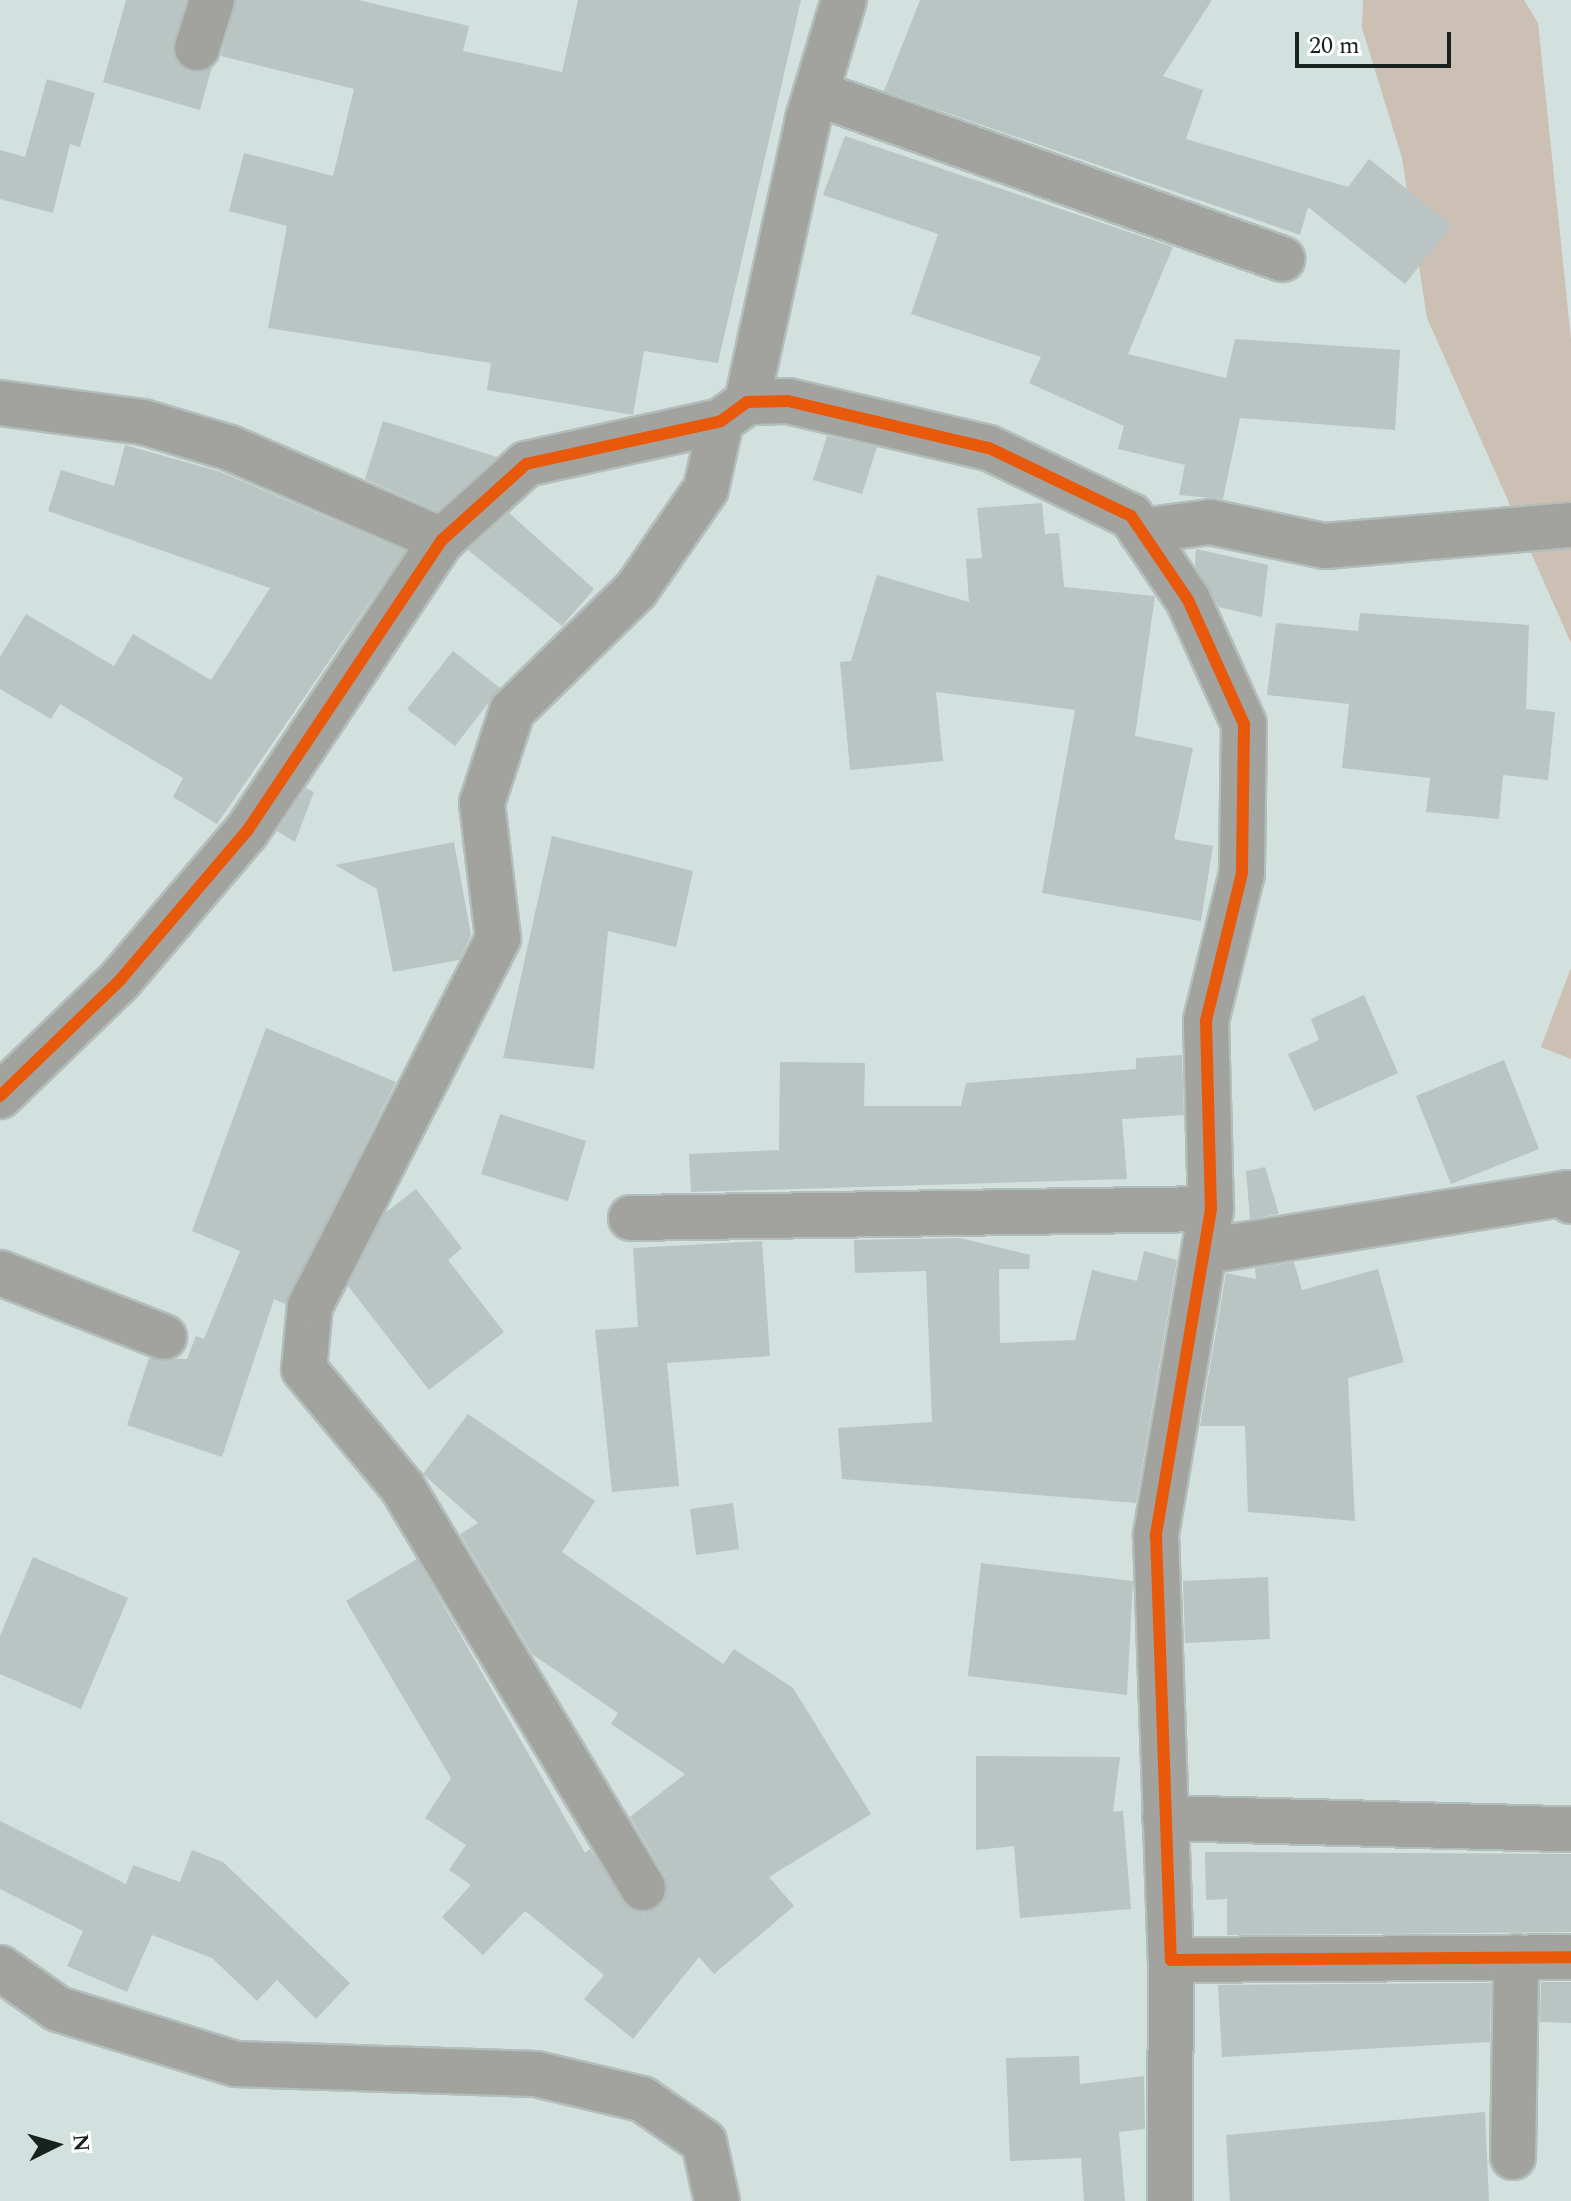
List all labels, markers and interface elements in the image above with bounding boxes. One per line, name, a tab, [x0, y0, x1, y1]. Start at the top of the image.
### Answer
scale bar	[1299, 16, 1455, 66]
text: 20 m	[1309, 28, 1360, 64]
north arrow	[16, 2105, 96, 2185]
text: N	[63, 2132, 98, 2153]

